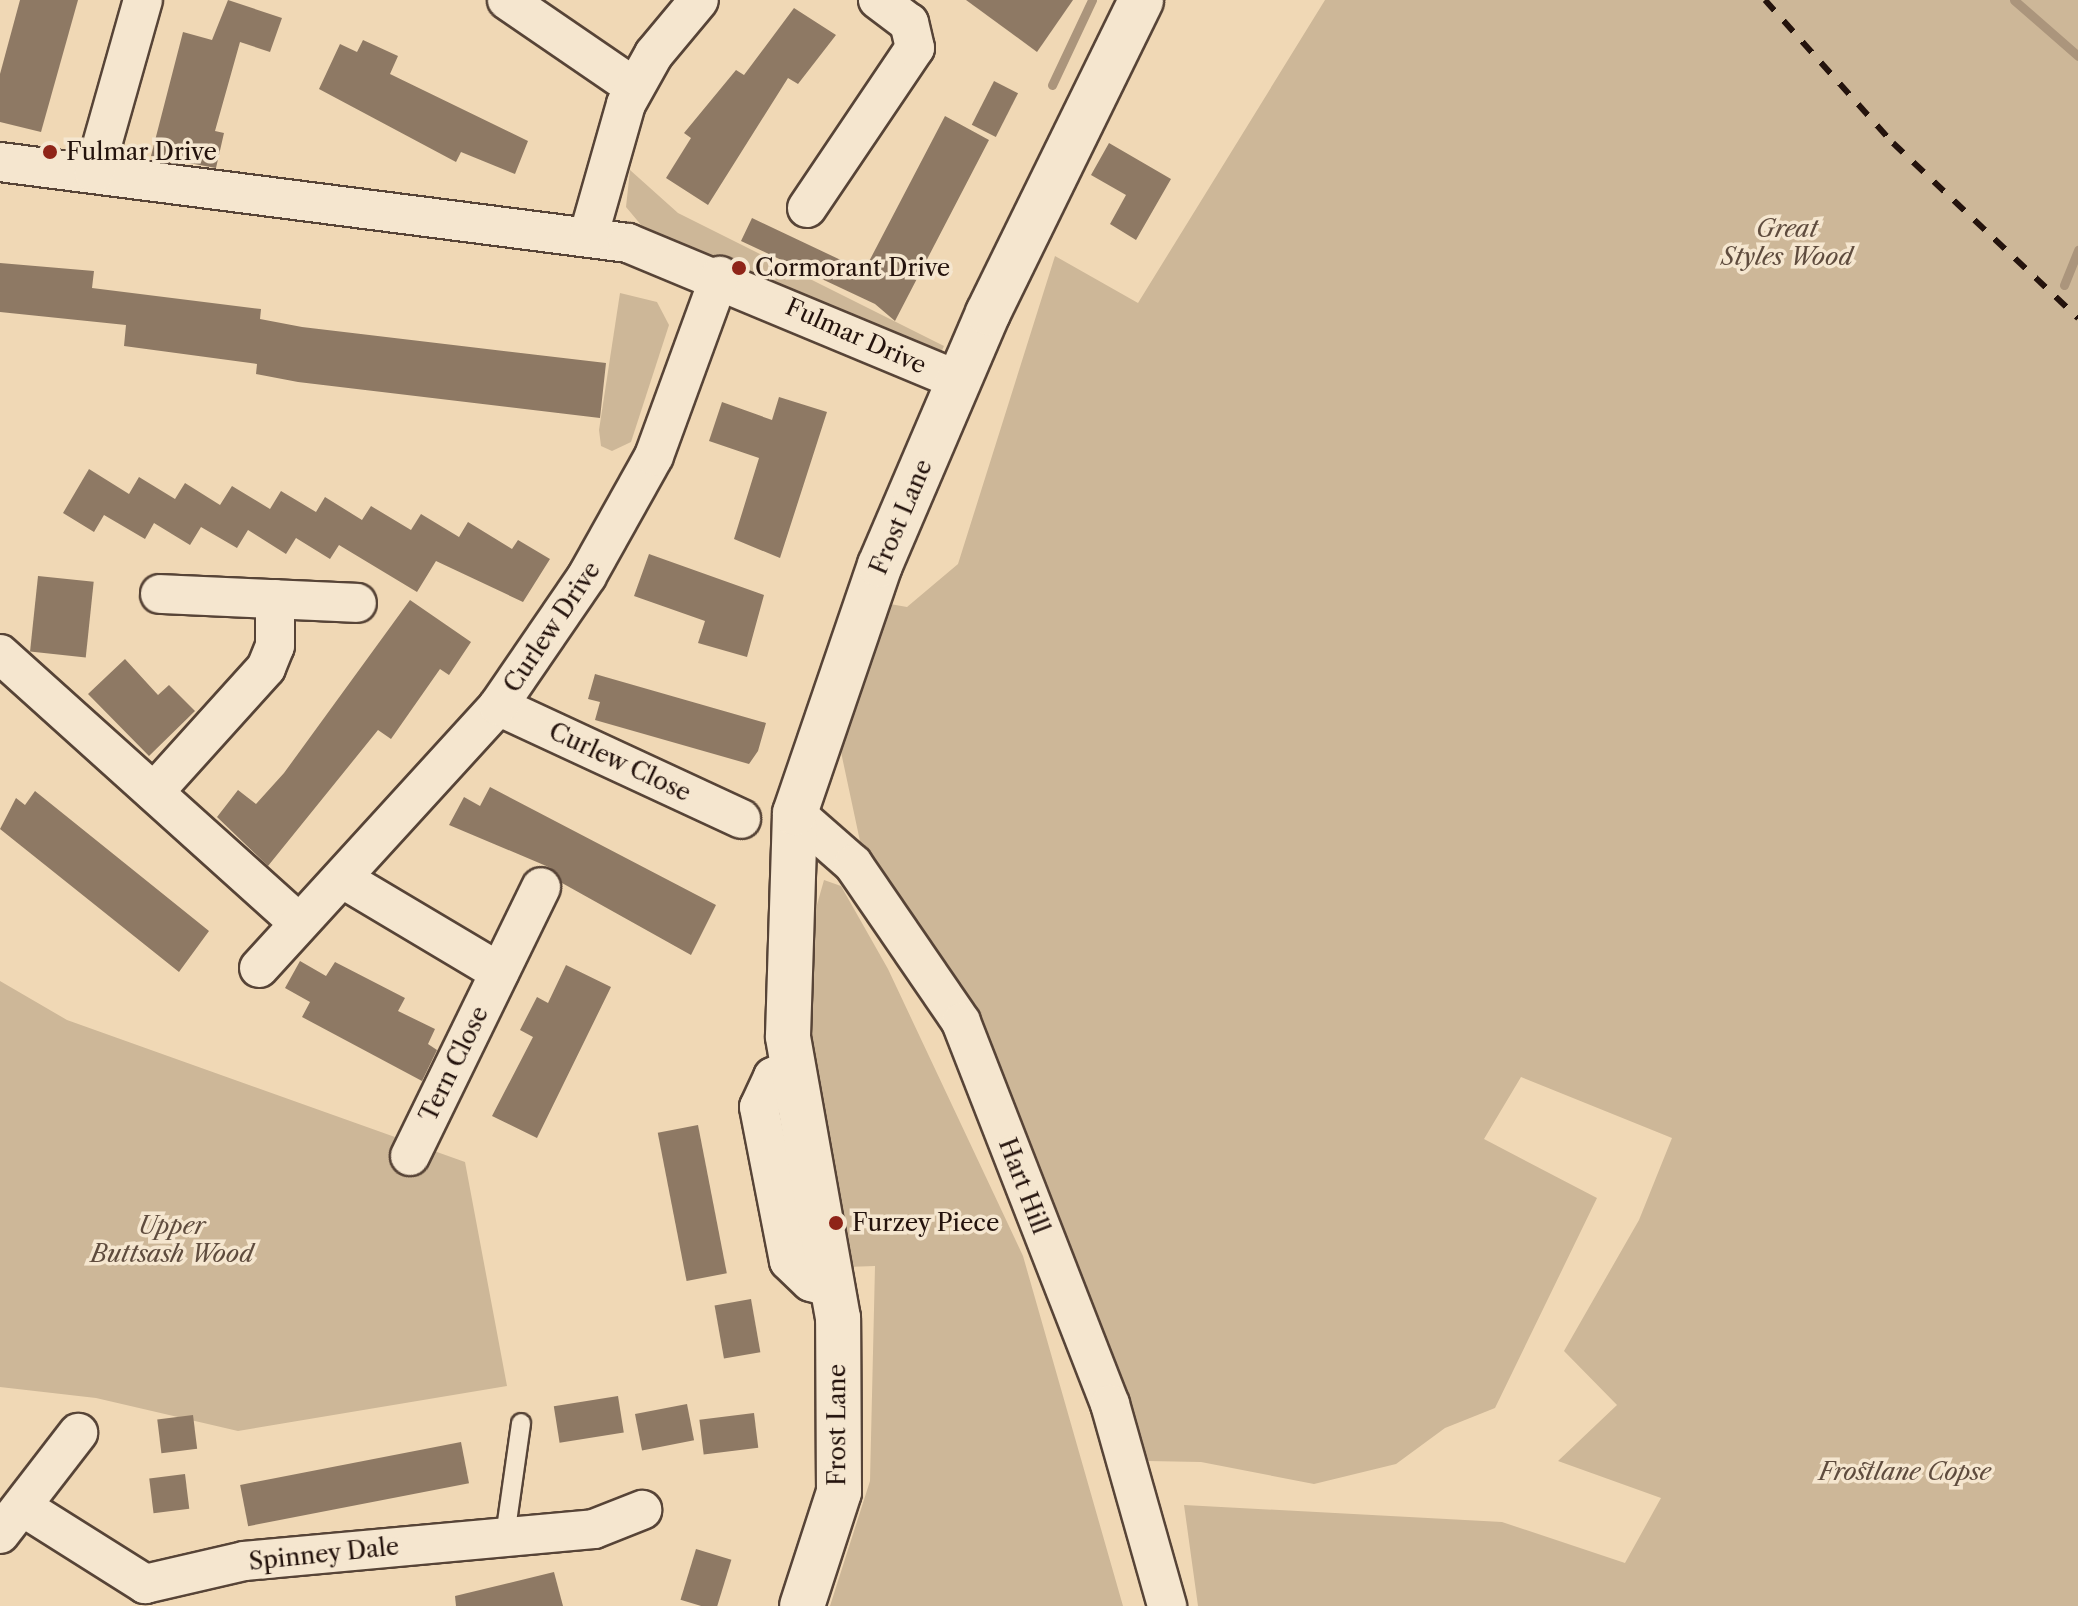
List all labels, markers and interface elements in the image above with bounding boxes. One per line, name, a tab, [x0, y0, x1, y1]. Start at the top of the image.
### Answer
place label: Fulmar Drive	[66, 138, 217, 166]
marker: Fulmar Drive	[41, 143, 59, 161]
park label: Great Styles Wood	[1721, 215, 1853, 271]
place label: Cormorant Drive	[755, 254, 950, 282]
marker: Cormorant Drive	[730, 259, 748, 277]
street label: Fulmar Drive	[781, 292, 931, 380]
street label: Frost Lane	[864, 455, 938, 579]
street label: Curlew Drive	[498, 556, 606, 698]
street label: Curlew Close	[544, 716, 696, 808]
street label: Tern Close	[414, 1002, 494, 1126]
street label: Hart Hill	[993, 1134, 1055, 1238]
place label: Furzey Piece	[852, 1209, 1000, 1237]
park label: Upper Buttsash Wood	[91, 1212, 253, 1268]
marker: Furzey Piece	[827, 1214, 845, 1232]
street label: Frost Lane	[823, 1364, 851, 1486]
park label: Frostlane Copse	[1819, 1458, 1991, 1486]
street label: Spinney Dale	[247, 1532, 401, 1576]

